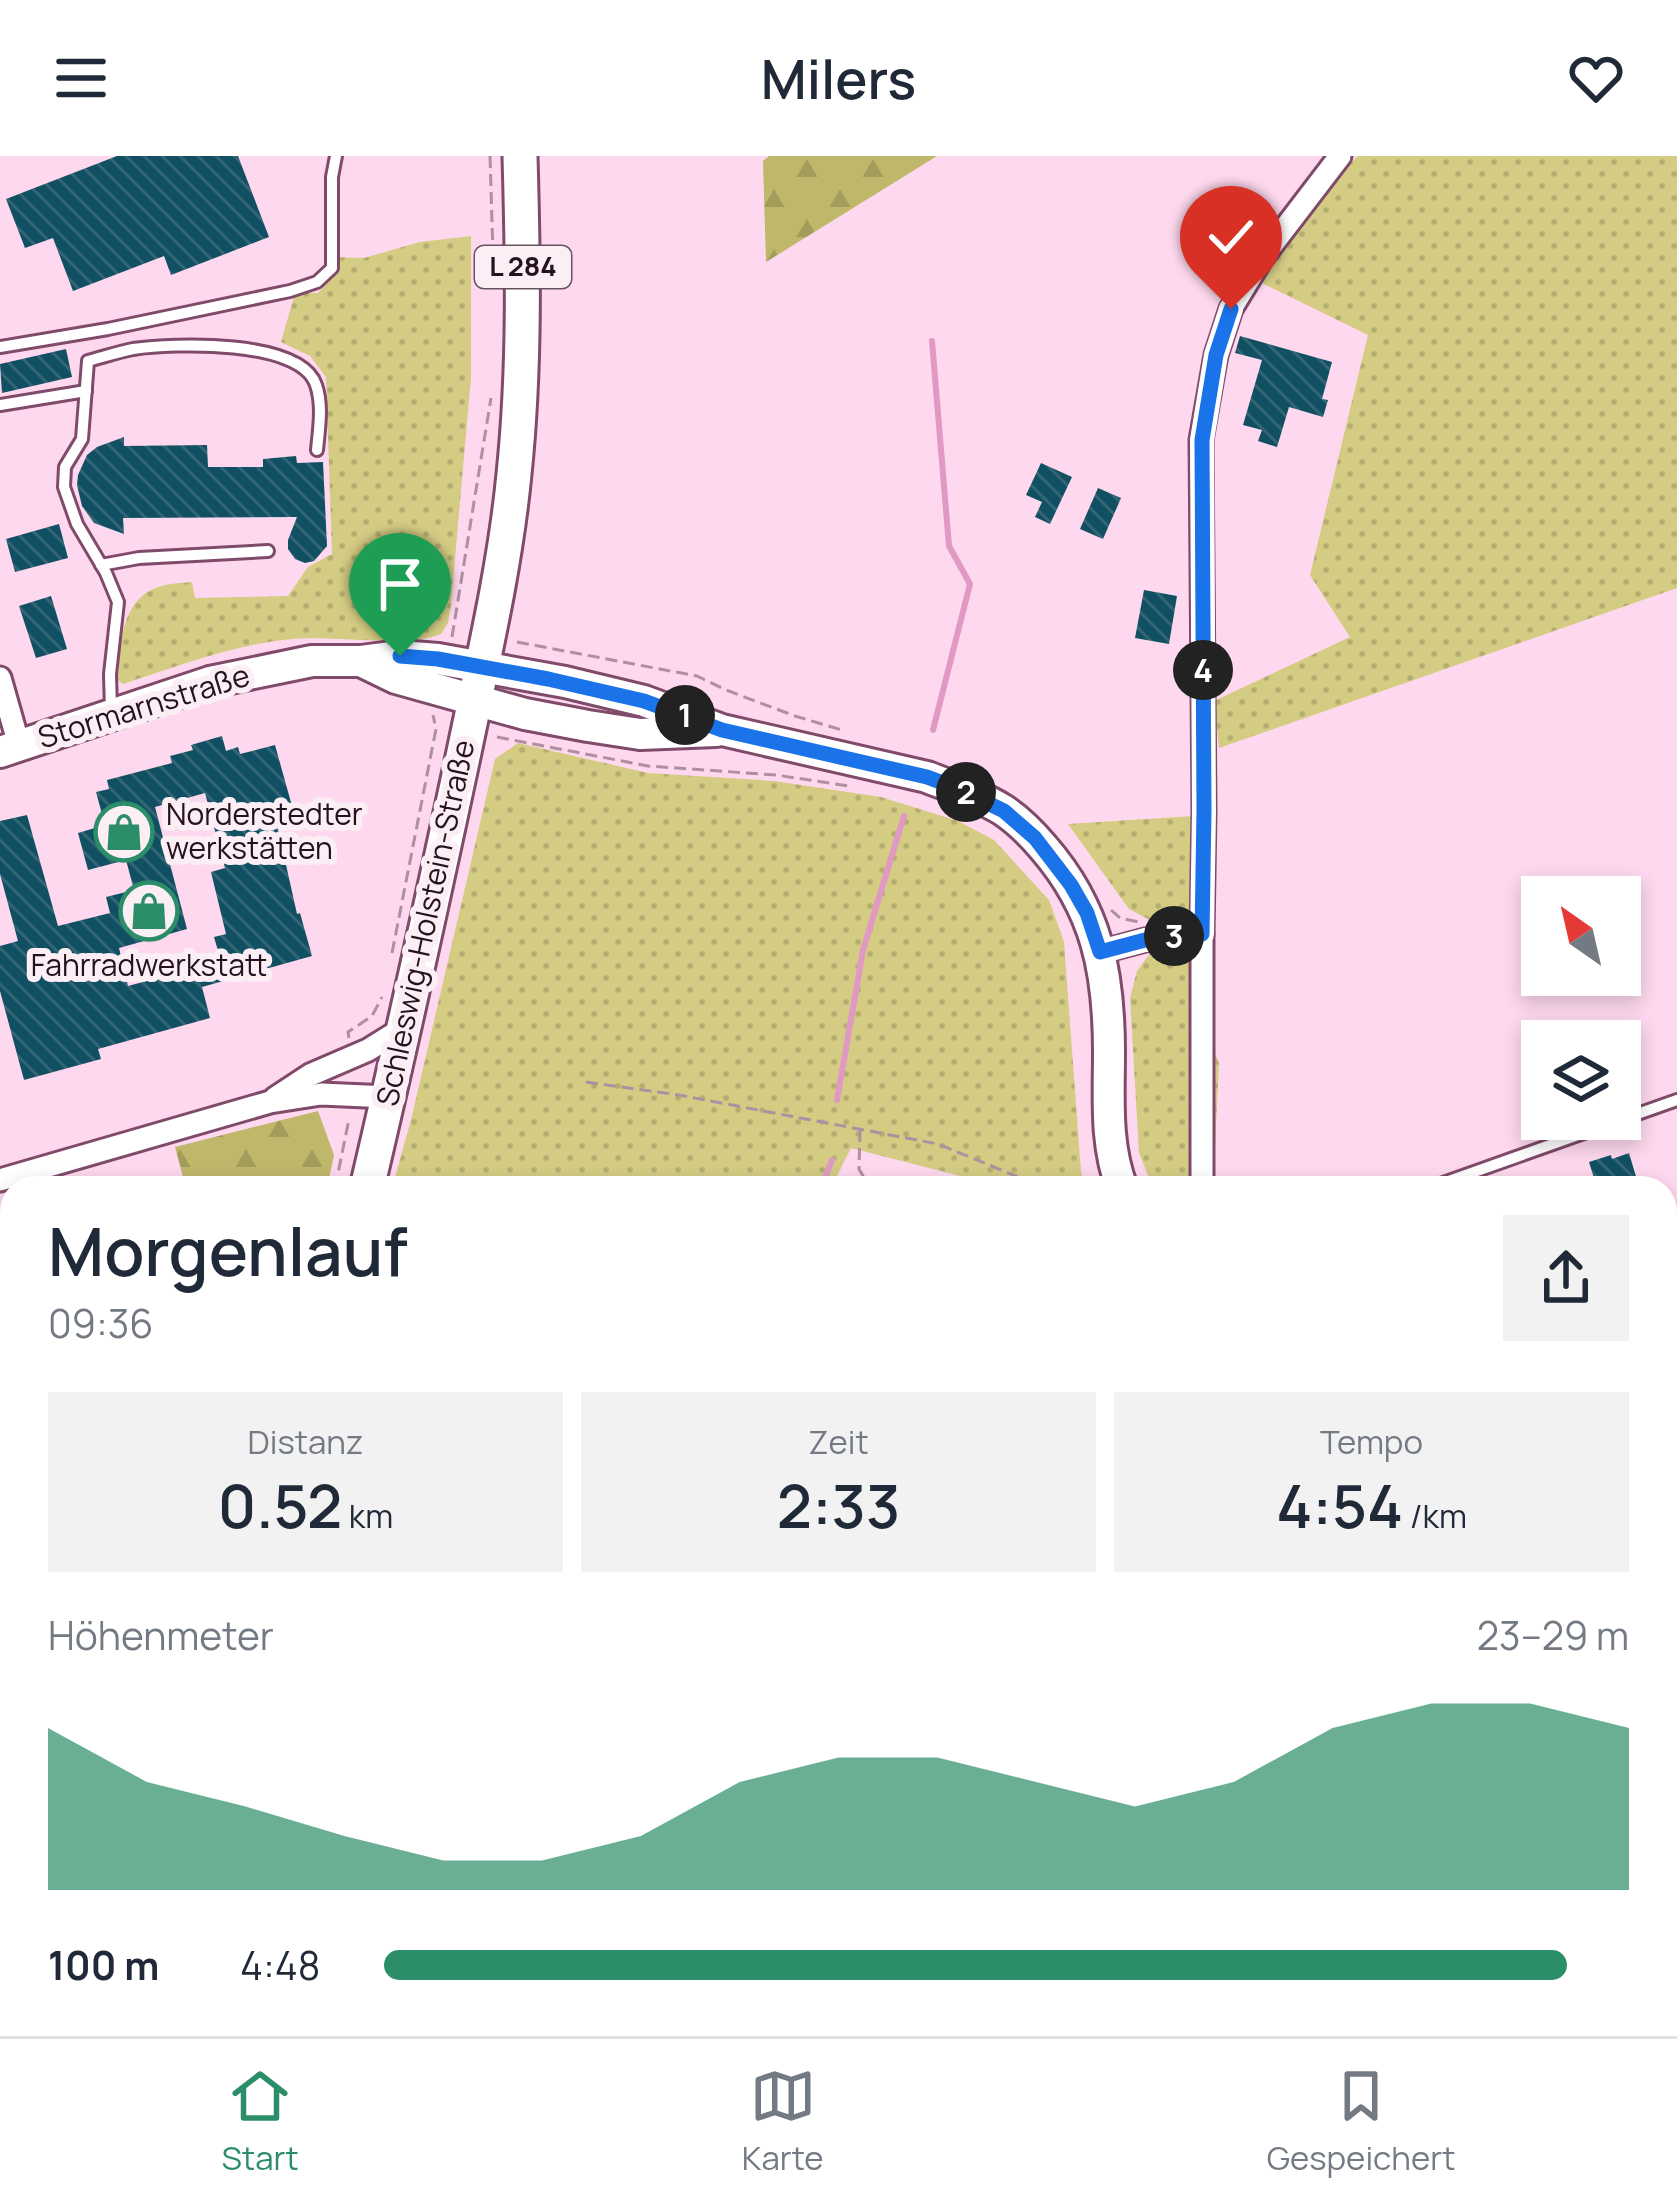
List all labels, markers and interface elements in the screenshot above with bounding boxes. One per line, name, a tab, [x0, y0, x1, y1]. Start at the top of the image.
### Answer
text: Milers	[761, 41, 916, 115]
icon: menu	[48, 45, 114, 111]
icon: heart	[1563, 45, 1629, 111]
pin	[1180, 186, 1282, 309]
icon: check	[1198, 204, 1264, 270]
road number: L 284	[475, 246, 571, 288]
pin	[349, 533, 451, 656]
icon: arrive	[367, 551, 433, 617]
pin: 4	[1173, 640, 1233, 700]
text: 4	[1193, 647, 1213, 692]
street label: Stormarnstraße	[33, 654, 254, 757]
pin: 1	[655, 685, 715, 745]
text: 1	[678, 692, 692, 737]
street label: Schleswig-Holstein-Straße	[366, 736, 483, 1110]
pin: 2	[936, 762, 996, 822]
text: 2	[956, 769, 976, 814]
place label: Norderstedter werkstätten	[166, 793, 363, 868]
shop icon: Norderstedter werkstätten	[93, 801, 155, 863]
north arrow	[1521, 876, 1641, 996]
map controls	[1521, 876, 1641, 1140]
shop icon: Fahrradwerkstatt	[118, 880, 180, 942]
pin: 3	[1144, 906, 1204, 966]
text: 3	[1164, 913, 1184, 958]
place label: Fahrradwerkstatt	[31, 944, 267, 985]
button: layers	[1521, 1020, 1641, 1140]
text: Morgenlauf	[48, 1206, 408, 1296]
button: share	[1503, 1215, 1629, 1341]
text: 09:36	[48, 1296, 153, 1350]
text: Distanz	[248, 1419, 363, 1464]
text: Zeit	[808, 1419, 869, 1464]
text: Tempo	[1320, 1419, 1423, 1464]
text: 0.52	[218, 1464, 342, 1546]
text: 2:33	[777, 1464, 900, 1546]
text: 4:54	[1276, 1464, 1403, 1546]
text: km	[342, 1493, 393, 1538]
text: /km	[1403, 1493, 1467, 1538]
text: Höhenmeter	[48, 1608, 274, 1662]
text: 23–29 m	[1477, 1608, 1629, 1662]
text: 100 m	[48, 1938, 159, 1992]
text: 4:48	[240, 1938, 320, 1992]
tab: Start	[222, 2063, 299, 2180]
tab: Karte	[742, 2063, 823, 2180]
tab: Gespeichert	[1267, 2063, 1455, 2180]

